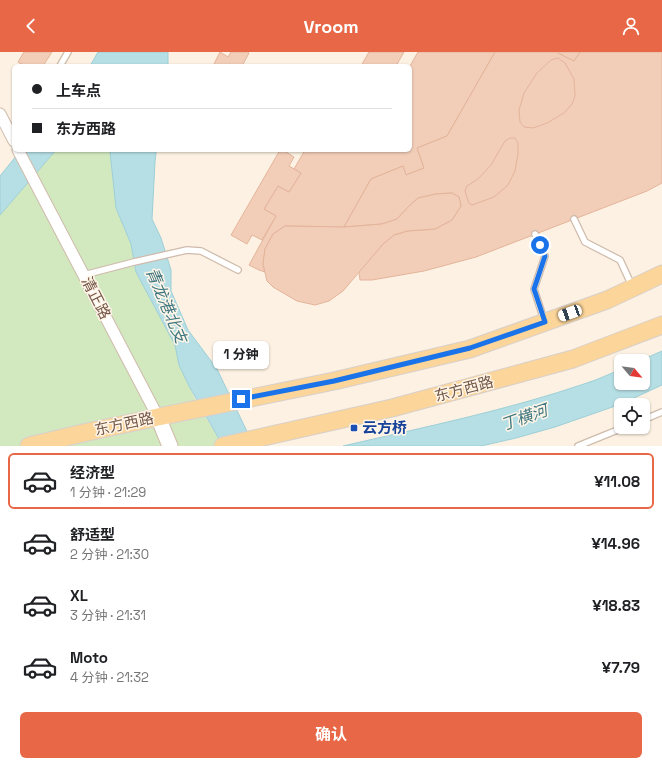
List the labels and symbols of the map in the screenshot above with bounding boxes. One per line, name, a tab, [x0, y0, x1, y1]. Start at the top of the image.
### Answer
route start	[531, 236, 549, 254]
water label: 青龙港北支	[141, 264, 193, 348]
street label: 清正路	[78, 273, 115, 322]
car	[557, 303, 583, 323]
callout: 1 分钟	[213, 341, 269, 369]
north arrow	[614, 354, 650, 390]
street label: 东方西路	[432, 372, 495, 405]
route end	[232, 390, 250, 408]
water label: 丁横河	[498, 399, 553, 435]
street label: 东方西路	[93, 408, 155, 439]
place label: 云方桥	[362, 418, 407, 437]
marker: 云方桥	[349, 423, 359, 433]

